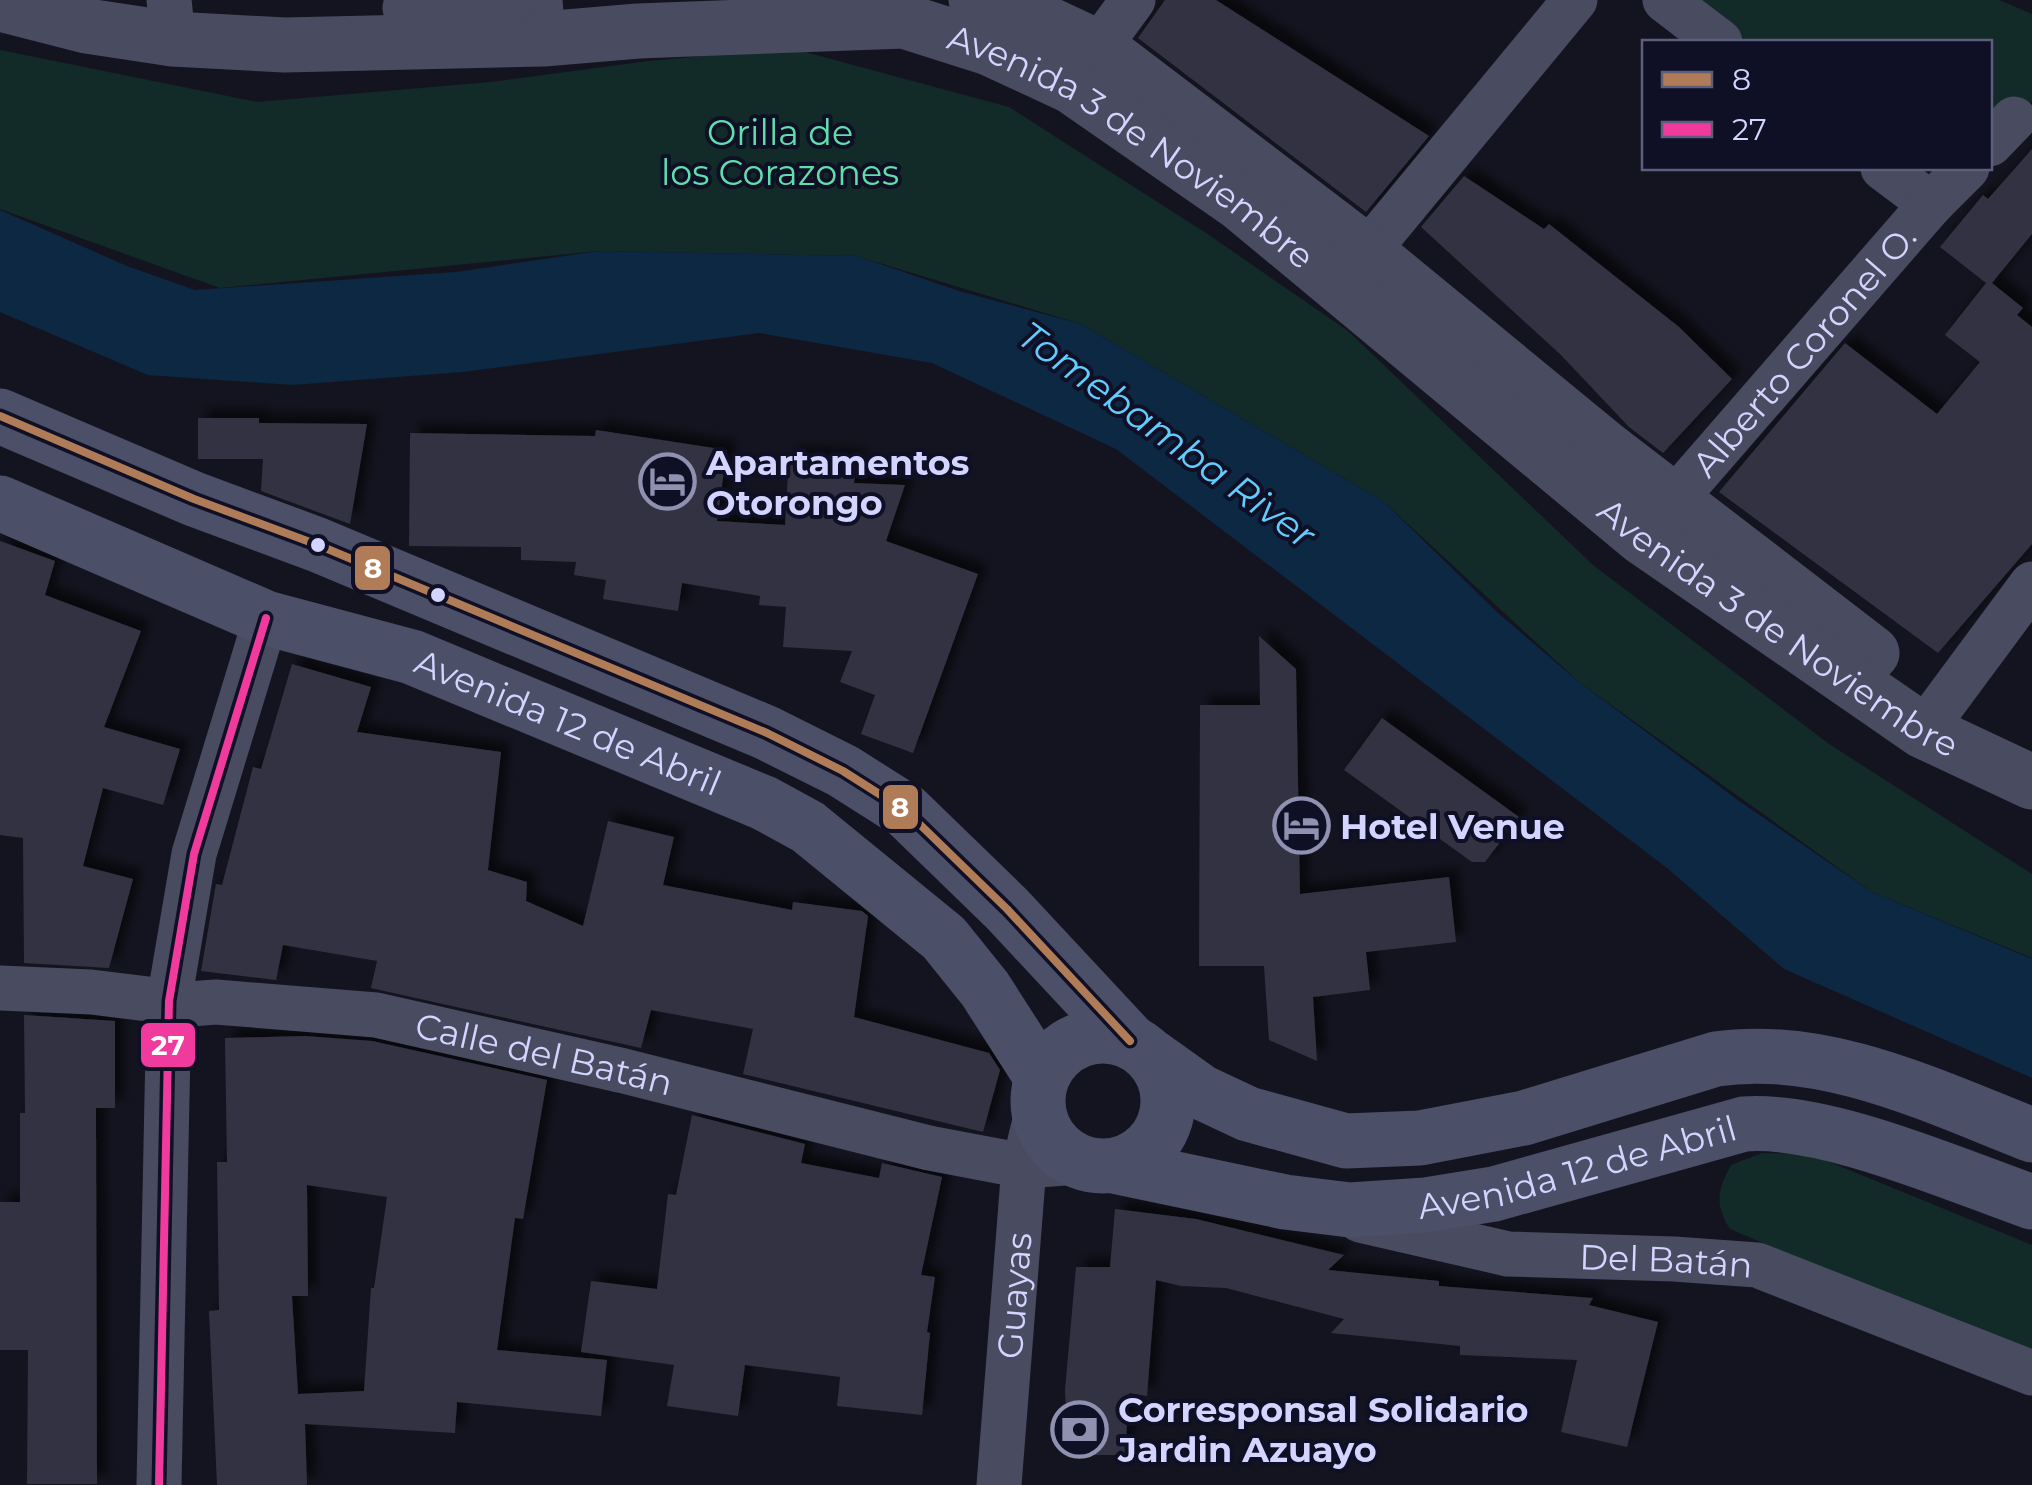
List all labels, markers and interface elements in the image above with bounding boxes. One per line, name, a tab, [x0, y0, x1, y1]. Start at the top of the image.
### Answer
street label: Avenida 3 de Noviembre	[943, 15, 1323, 278]
legend	[1642, 40, 1992, 170]
text: 8	[1732, 61, 1751, 98]
park label: Orilla de los Corazones	[661, 111, 899, 194]
text: 27	[1732, 111, 1767, 148]
street label: Alberto Coronel O.	[1683, 216, 1925, 485]
water label: Tomebamba River	[1009, 311, 1325, 559]
place label: Apartamentos Otorongo	[705, 441, 969, 524]
hotel icon: Apartamentos Otorongo	[637, 452, 697, 512]
street label: Avenida 3 de Noviembre	[1589, 488, 1965, 766]
unlabelled marker	[308, 535, 328, 555]
line badge: 8	[353, 544, 392, 592]
text: 8	[364, 551, 382, 585]
unlabelled marker	[428, 585, 448, 605]
street label: Avenida 12 de Abril	[409, 639, 728, 804]
line badge: 8	[881, 783, 920, 831]
text: 8	[891, 790, 909, 824]
hotel icon: Hotel Venue	[1271, 796, 1331, 856]
place label: Hotel Venue	[1340, 805, 1565, 848]
street label: Calle del Batán	[411, 1003, 677, 1104]
line badge: 27	[139, 1021, 197, 1069]
text: 27	[151, 1028, 185, 1062]
street label: Avenida 12 de Abril	[1414, 1106, 1741, 1228]
street label: Guayas	[987, 1231, 1040, 1360]
street label: Del Batán	[1579, 1235, 1754, 1286]
place label: Corresponsal Solidario Jardin Azuayo	[1117, 1388, 1528, 1471]
bank icon: Corresponsal Solidario Jardin Azuayo	[1049, 1399, 1109, 1459]

